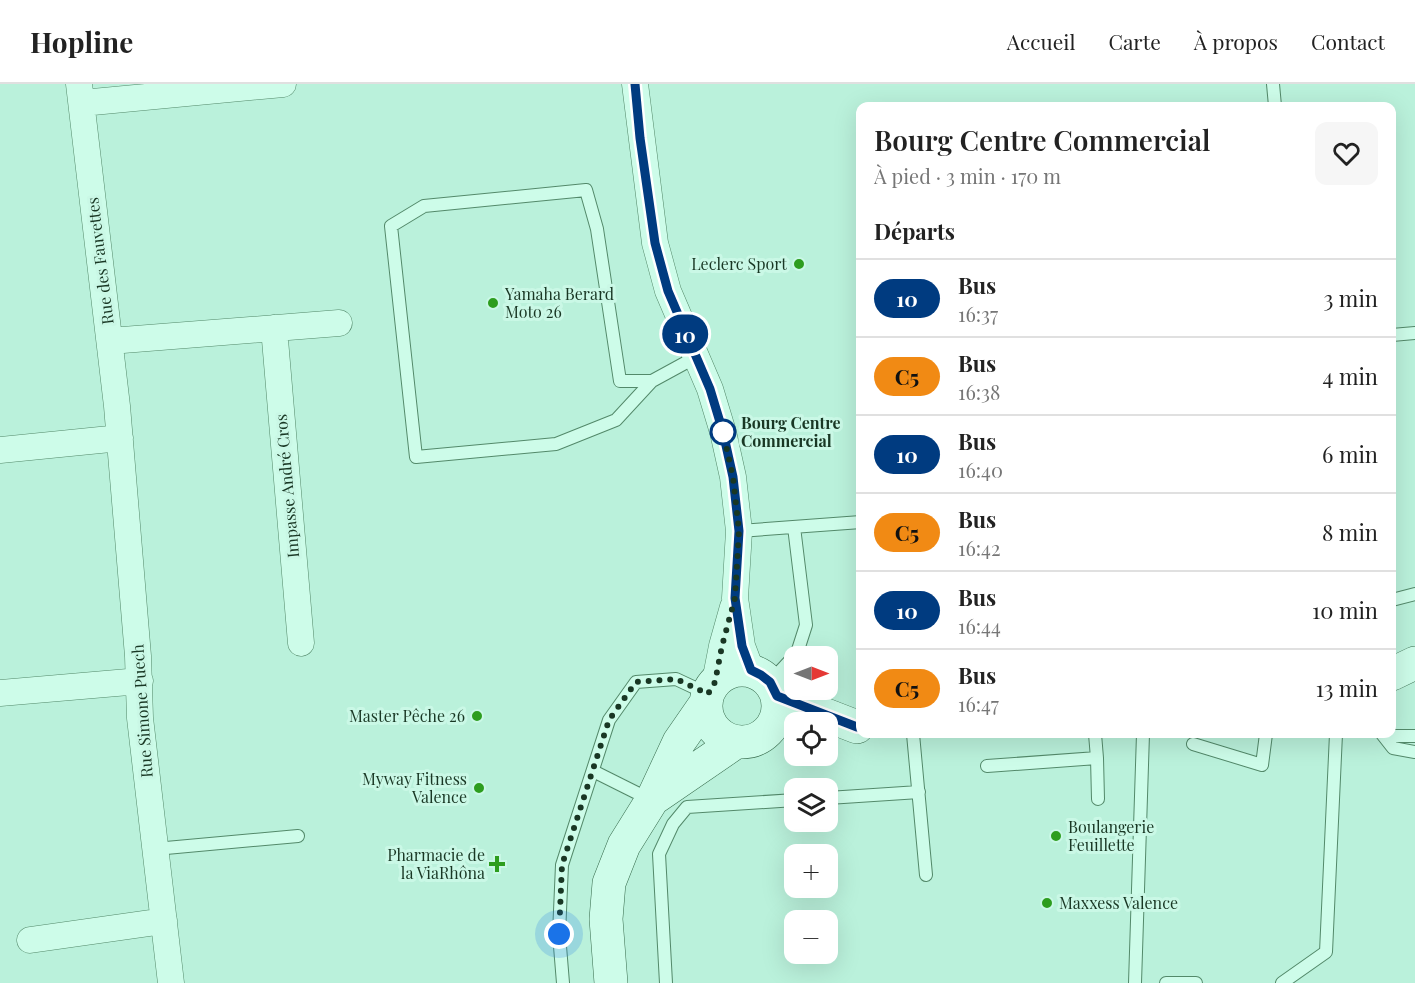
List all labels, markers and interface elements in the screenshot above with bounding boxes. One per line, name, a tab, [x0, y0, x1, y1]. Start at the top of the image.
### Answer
text: Hopline	[30, 23, 133, 60]
text: Accueil	[1007, 27, 1075, 55]
text: Carte	[1108, 27, 1161, 55]
text: À propos	[1194, 27, 1278, 55]
text: Contact	[1311, 27, 1385, 55]
text: Bourg Centre Commercial	[874, 121, 1211, 158]
button: heart	[1315, 122, 1378, 185]
text: À pied · 3 min · 170 m	[874, 162, 1061, 189]
street label: Rue des Fauvettes	[81, 196, 118, 326]
text: Départs	[874, 216, 955, 246]
place label: Leclerc Sport	[691, 253, 787, 274]
marker: Leclerc Sport	[792, 257, 806, 271]
text: Bus	[958, 270, 996, 300]
place label: Yamaha Berard Moto 26	[504, 283, 614, 322]
text: 3 min	[1323, 283, 1378, 313]
text: 10	[896, 284, 918, 312]
marker: Yamaha Berard Moto 26	[486, 296, 500, 310]
text: 16:37	[958, 300, 998, 327]
line badge: 10	[658, 314, 712, 354]
text: 10	[674, 320, 696, 348]
text: Bus	[958, 348, 996, 378]
text: 4 min	[1323, 361, 1378, 391]
text: C5	[895, 362, 919, 390]
text: 16:38	[958, 378, 1000, 405]
place label: Bourg Centre Commercial	[741, 412, 841, 451]
street label: Impasse André Cros	[270, 413, 303, 559]
marker: Bourg Centre Commercial	[710, 419, 736, 445]
text: Bus	[958, 426, 996, 456]
text: 6 min	[1322, 439, 1378, 469]
text: 10	[896, 440, 918, 468]
text: 16:40	[958, 456, 1003, 483]
text: Bus	[958, 504, 996, 534]
text: 8 min	[1322, 517, 1378, 547]
text: C5	[895, 518, 919, 546]
text: 16:42	[958, 534, 1001, 561]
text: Bus	[958, 582, 996, 612]
text: 10 min	[1312, 595, 1378, 625]
text: 10	[896, 596, 918, 624]
text: 16:44	[958, 612, 1001, 639]
street label: Rue Simone Puech	[126, 643, 157, 778]
north arrow	[784, 646, 838, 700]
map controls	[784, 646, 838, 964]
text: Bus	[958, 660, 996, 690]
text: 13 min	[1316, 673, 1378, 703]
text: C5	[895, 674, 919, 702]
text: 16:47	[958, 690, 999, 717]
place label: Master Pêche 26	[349, 705, 465, 726]
marker: Master Pêche 26	[470, 709, 484, 723]
button: locate	[784, 712, 838, 766]
place label: Myway Fitness Valence	[362, 768, 467, 807]
button: layers	[784, 778, 838, 832]
marker: Myway Fitness Valence	[472, 781, 486, 795]
place label: Boulangerie Feuillette	[1068, 816, 1154, 855]
marker: Boulangerie Feuillette	[1049, 829, 1063, 843]
place label: Pharmacie de la ViaRhôna	[387, 844, 485, 883]
button: +	[784, 844, 838, 898]
marker: Pharmacie de la ViaRhôna	[490, 857, 504, 871]
place label: Maxxess Valence	[1059, 892, 1178, 913]
marker: Maxxess Valence	[1040, 896, 1054, 910]
button: −	[784, 910, 838, 964]
your location	[544, 919, 574, 949]

